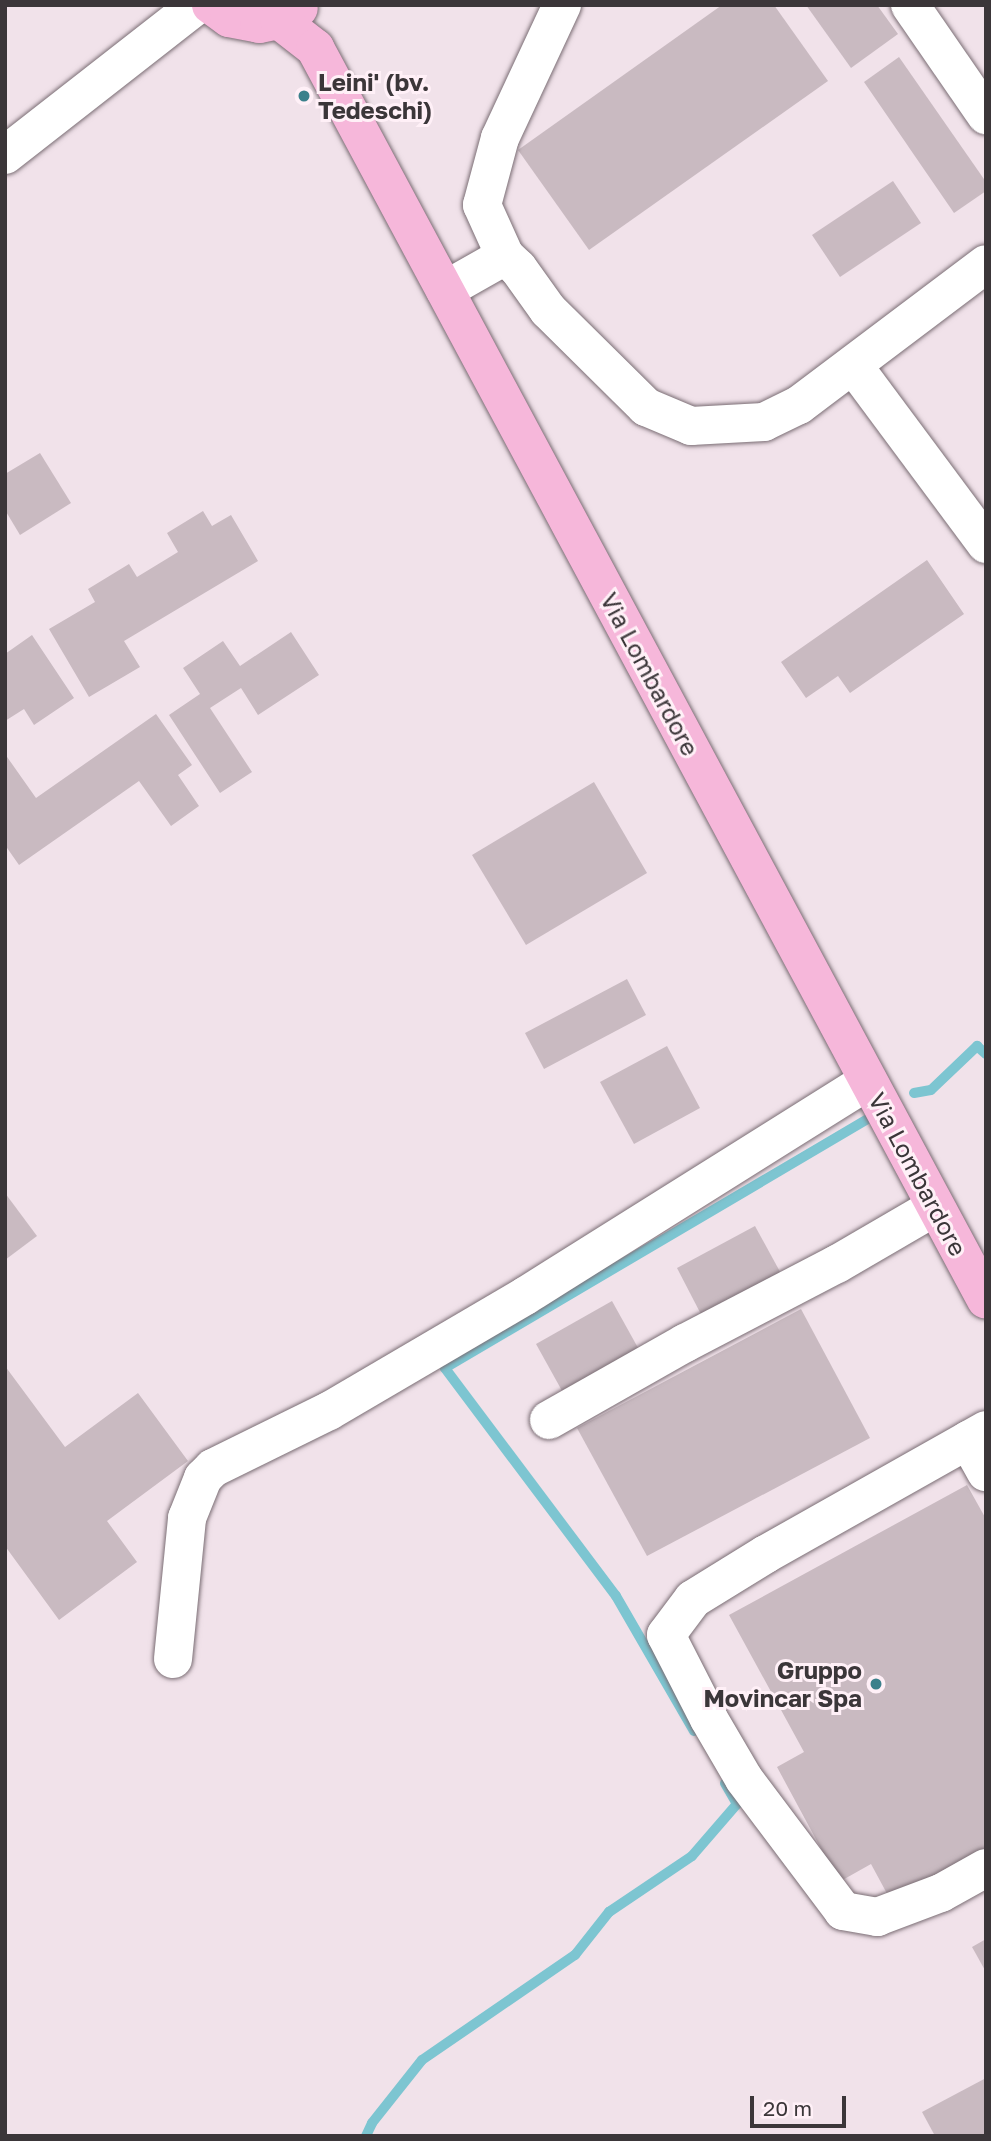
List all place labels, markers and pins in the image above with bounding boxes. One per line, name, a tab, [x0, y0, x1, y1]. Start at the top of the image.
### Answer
place label: Leini' (bv. Tedeschi)	[318, 68, 432, 124]
marker: Leini' (bv. Tedeschi)	[296, 88, 312, 104]
place label: Gruppo Movincar Spa	[703, 1656, 862, 1712]
marker: Gruppo Movincar Spa	[868, 1676, 884, 1692]

